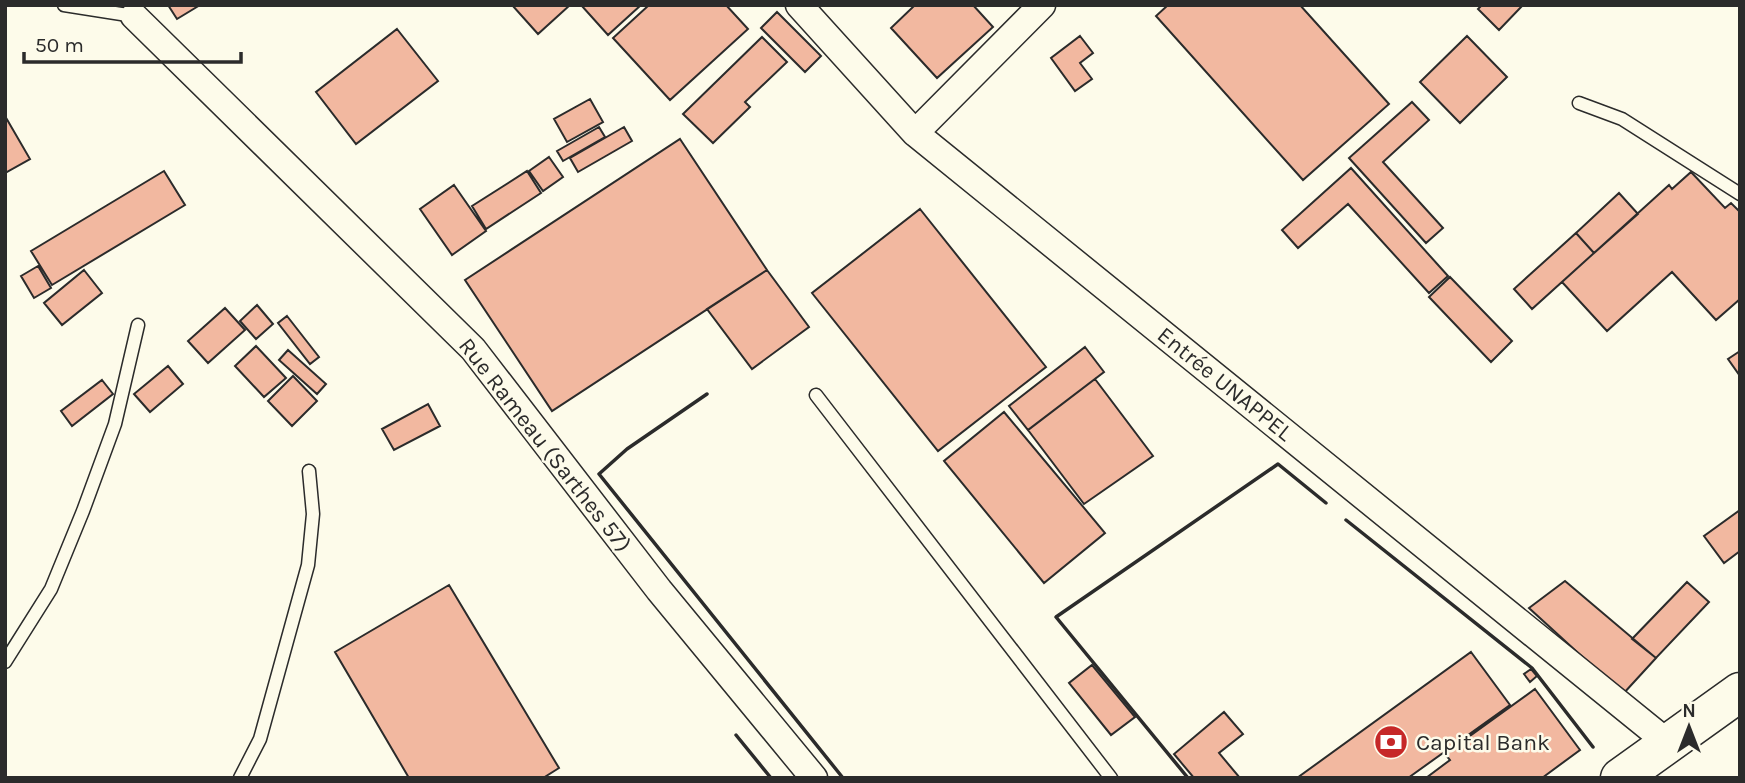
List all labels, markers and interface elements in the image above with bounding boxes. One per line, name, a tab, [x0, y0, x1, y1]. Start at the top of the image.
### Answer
scale bar	[24, 21, 242, 65]
text: 50 m	[35, 33, 84, 57]
street label: Entrée UNAPPEL	[1152, 321, 1298, 447]
street label: Rue Rameau (Sarthes 57)	[453, 333, 637, 557]
north arrow	[1654, 692, 1724, 762]
text: N	[1682, 700, 1696, 722]
bank icon: Capital Bank	[1372, 723, 1410, 761]
place label: Capital Bank	[1416, 729, 1550, 756]

